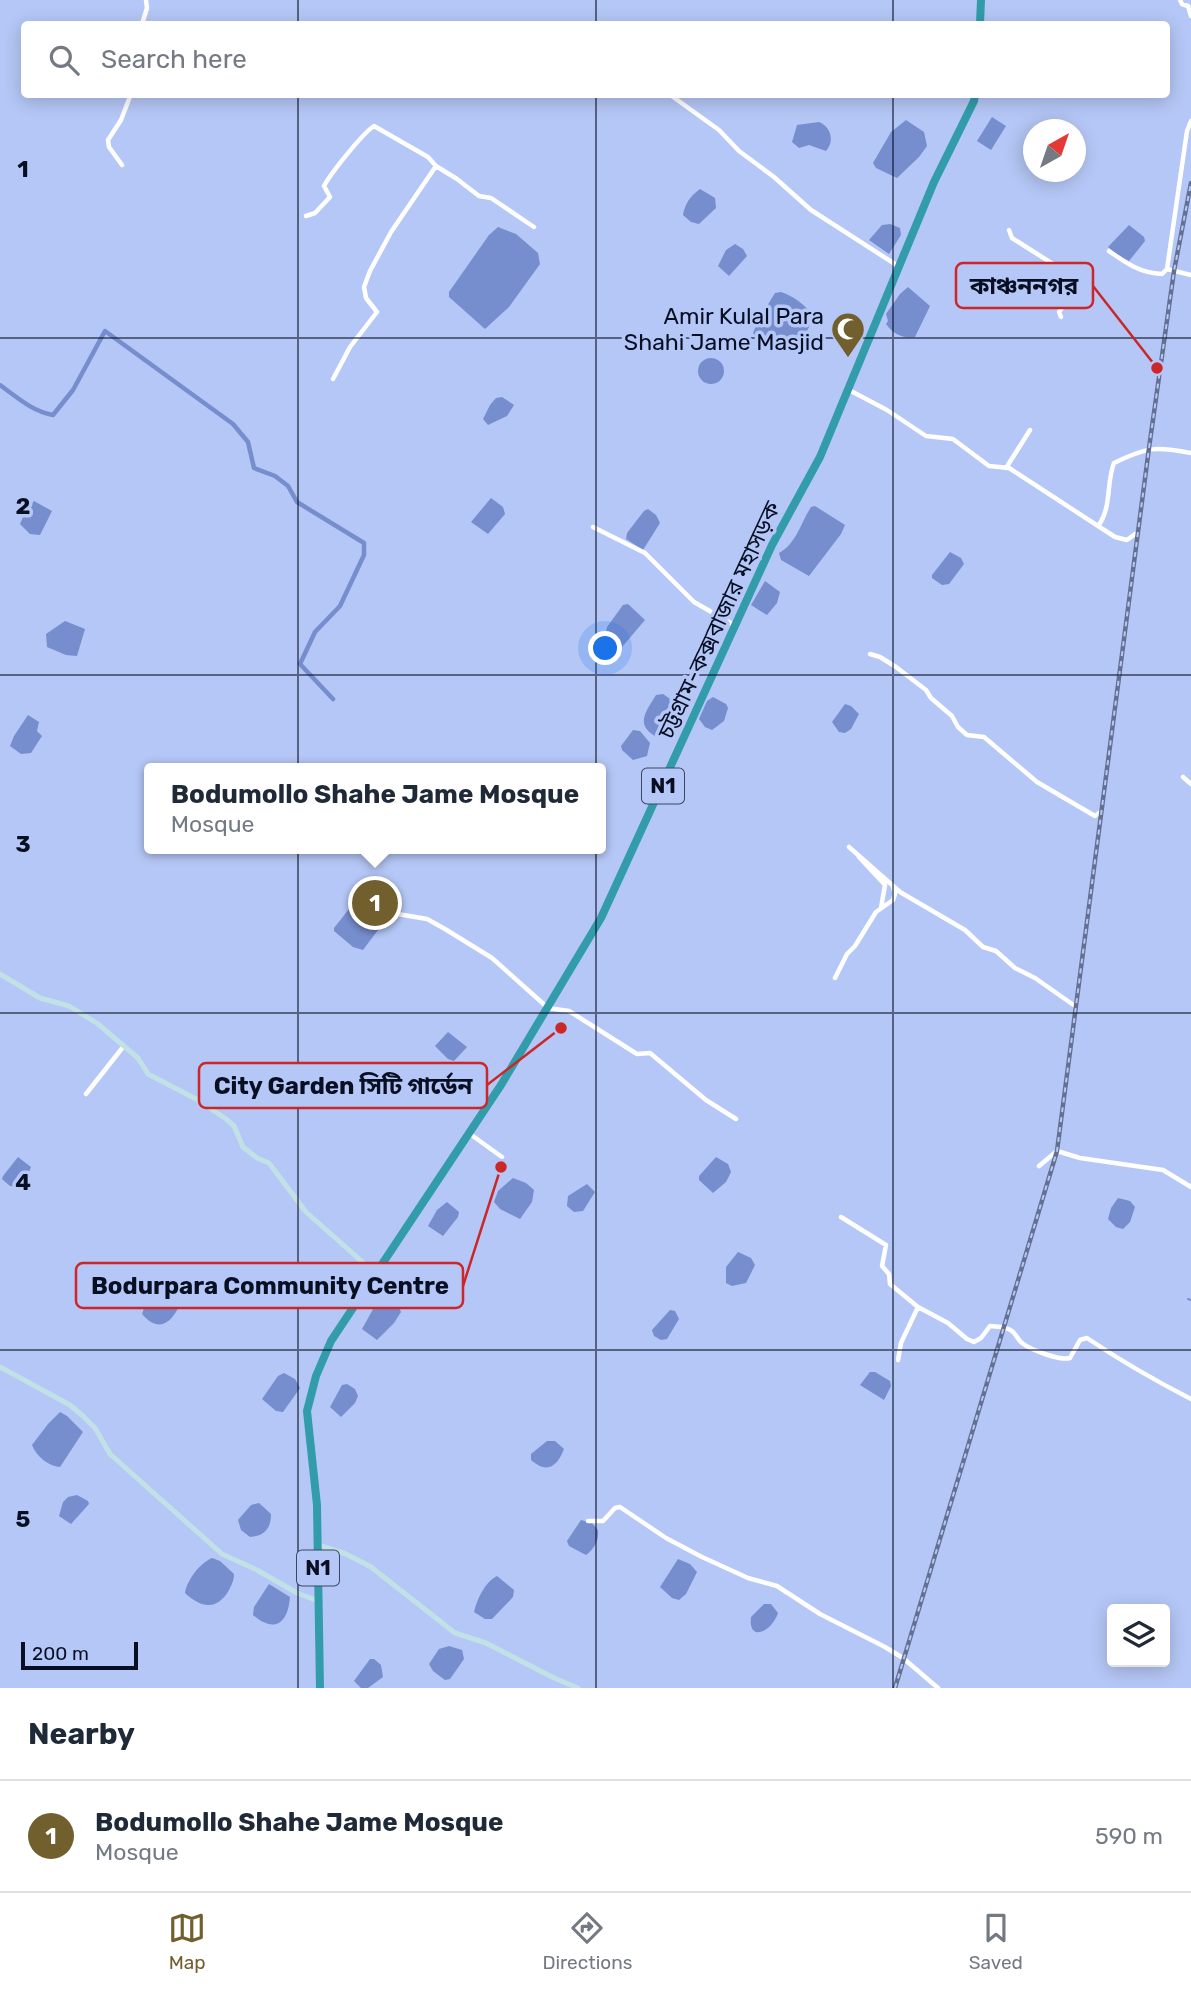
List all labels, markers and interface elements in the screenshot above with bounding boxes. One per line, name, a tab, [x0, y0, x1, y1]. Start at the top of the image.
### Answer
search box	[21, 21, 1170, 98]
icon: search	[45, 41, 83, 79]
text: Search here	[101, 44, 247, 75]
north arrow	[1023, 119, 1086, 182]
text: 1	[17, 155, 29, 183]
callout: কাঞ্চননগর	[956, 263, 1093, 308]
text: কাঞ্চননগর	[969, 272, 1079, 300]
place label: Amir Kulal Para Shahi Jame Masjid	[624, 302, 824, 356]
mosque icon: Amir Kulal Para Shahi Jame Masjid	[829, 310, 867, 359]
text: 2	[16, 492, 30, 520]
street label: চট্টগ্রাম-কক্সবাজার মহাসড়ক	[651, 497, 787, 744]
your location	[588, 631, 622, 665]
popup	[144, 763, 606, 854]
road number: N1	[642, 768, 684, 804]
text: Bodumollo Shahe Jame Mosque	[171, 779, 579, 810]
text: Mosque	[171, 810, 254, 838]
text: 3	[15, 830, 31, 858]
pin: 1	[352, 877, 398, 929]
callout: City Garden সিটি গার্ডেন	[199, 1063, 487, 1108]
text: City Garden সিটি গার্ডেন	[214, 1072, 473, 1100]
text: 4	[15, 1168, 31, 1196]
callout: Bodurpara Community Centre	[76, 1263, 463, 1308]
text: Bodurpara Community Centre	[91, 1272, 449, 1300]
text: 5	[16, 1505, 31, 1533]
road number: N1	[297, 1550, 339, 1586]
map controls	[1107, 1604, 1170, 1667]
button: layers	[1107, 1604, 1170, 1667]
scale bar	[21, 1639, 138, 1671]
text: 200 m	[32, 1642, 89, 1665]
text: Nearby	[28, 1716, 135, 1752]
text: Bodumollo Shahe Jame Mosque	[95, 1807, 503, 1838]
text: 1	[45, 1822, 57, 1850]
text: 590 m	[1095, 1822, 1163, 1850]
text: Mosque	[95, 1838, 179, 1866]
tab: Map	[168, 1909, 206, 1974]
tab: Directions	[542, 1909, 632, 1974]
tab: Saved	[969, 1909, 1023, 1974]

